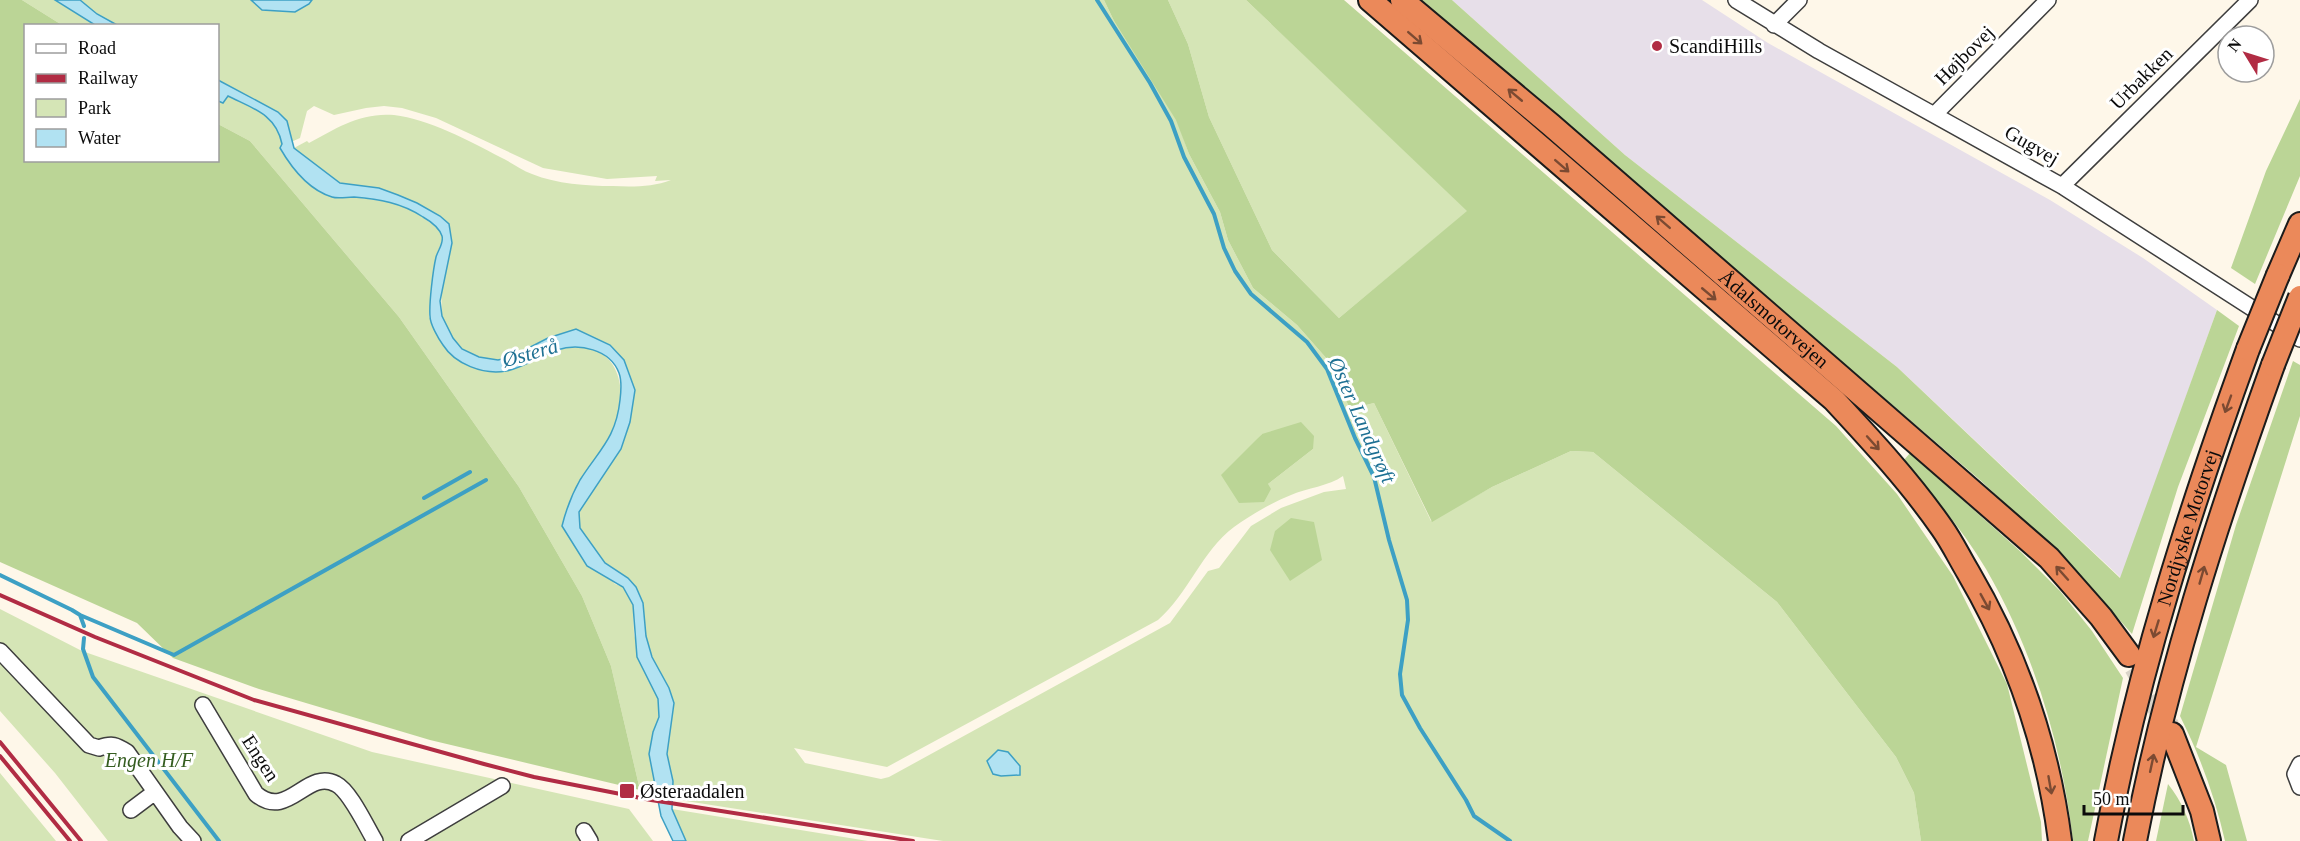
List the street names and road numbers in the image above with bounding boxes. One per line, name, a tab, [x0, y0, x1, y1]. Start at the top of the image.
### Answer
street label: Højbovej	[1930, 21, 1999, 90]
street label: Urbakken	[2105, 42, 2177, 114]
street label: Gugvej	[2000, 121, 2063, 170]
street label: Ådalsmotorvejen	[1715, 265, 1833, 372]
street label: Nordjyske Motorvej	[2152, 447, 2224, 608]
street label: Engen	[237, 731, 284, 786]

